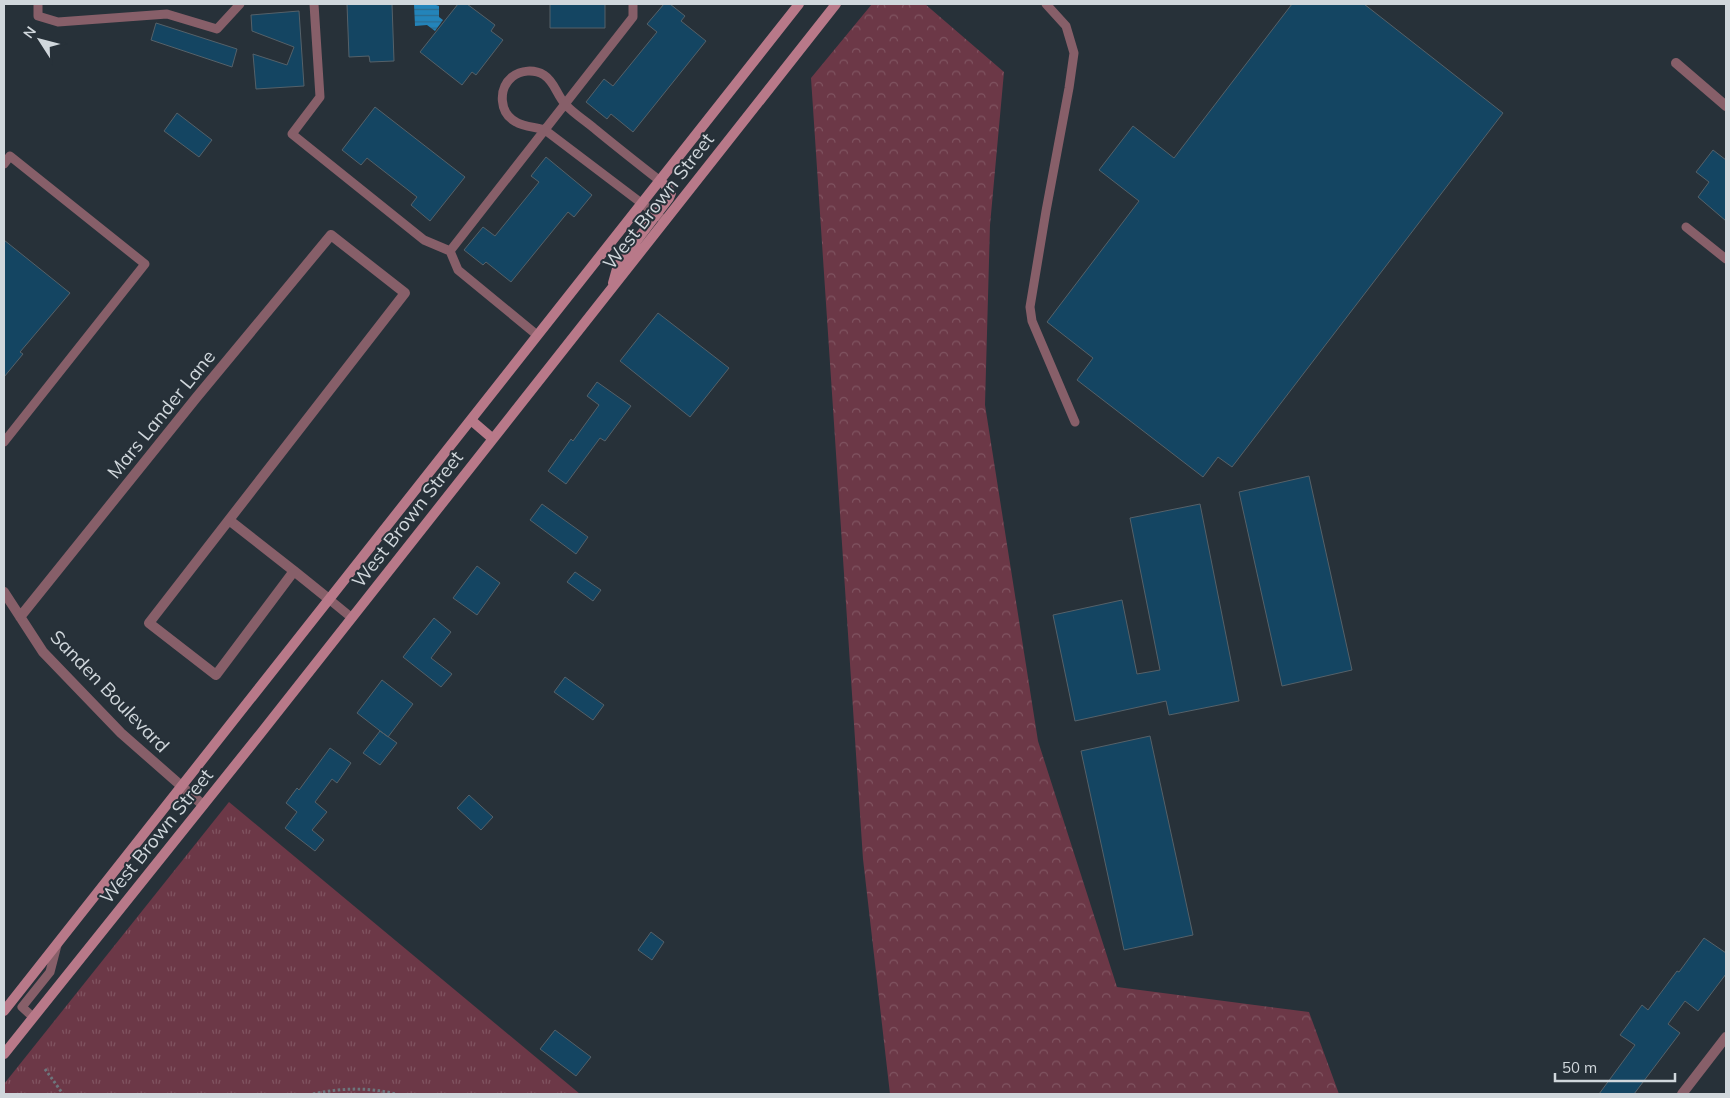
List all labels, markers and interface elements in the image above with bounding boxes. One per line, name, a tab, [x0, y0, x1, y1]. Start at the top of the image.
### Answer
north arrow	[15, 15, 65, 65]
text: N	[19, 23, 40, 42]
street label: West Brown Street	[597, 128, 719, 274]
street label: Mars Lander Lane	[102, 345, 220, 483]
street label: West Brown Street	[346, 446, 468, 592]
street label: Sanden Boulevard	[45, 625, 175, 757]
street label: West Brown Street	[94, 763, 218, 908]
scale bar	[1555, 1050, 1675, 1082]
text: 50 m	[1562, 1058, 1597, 1077]

